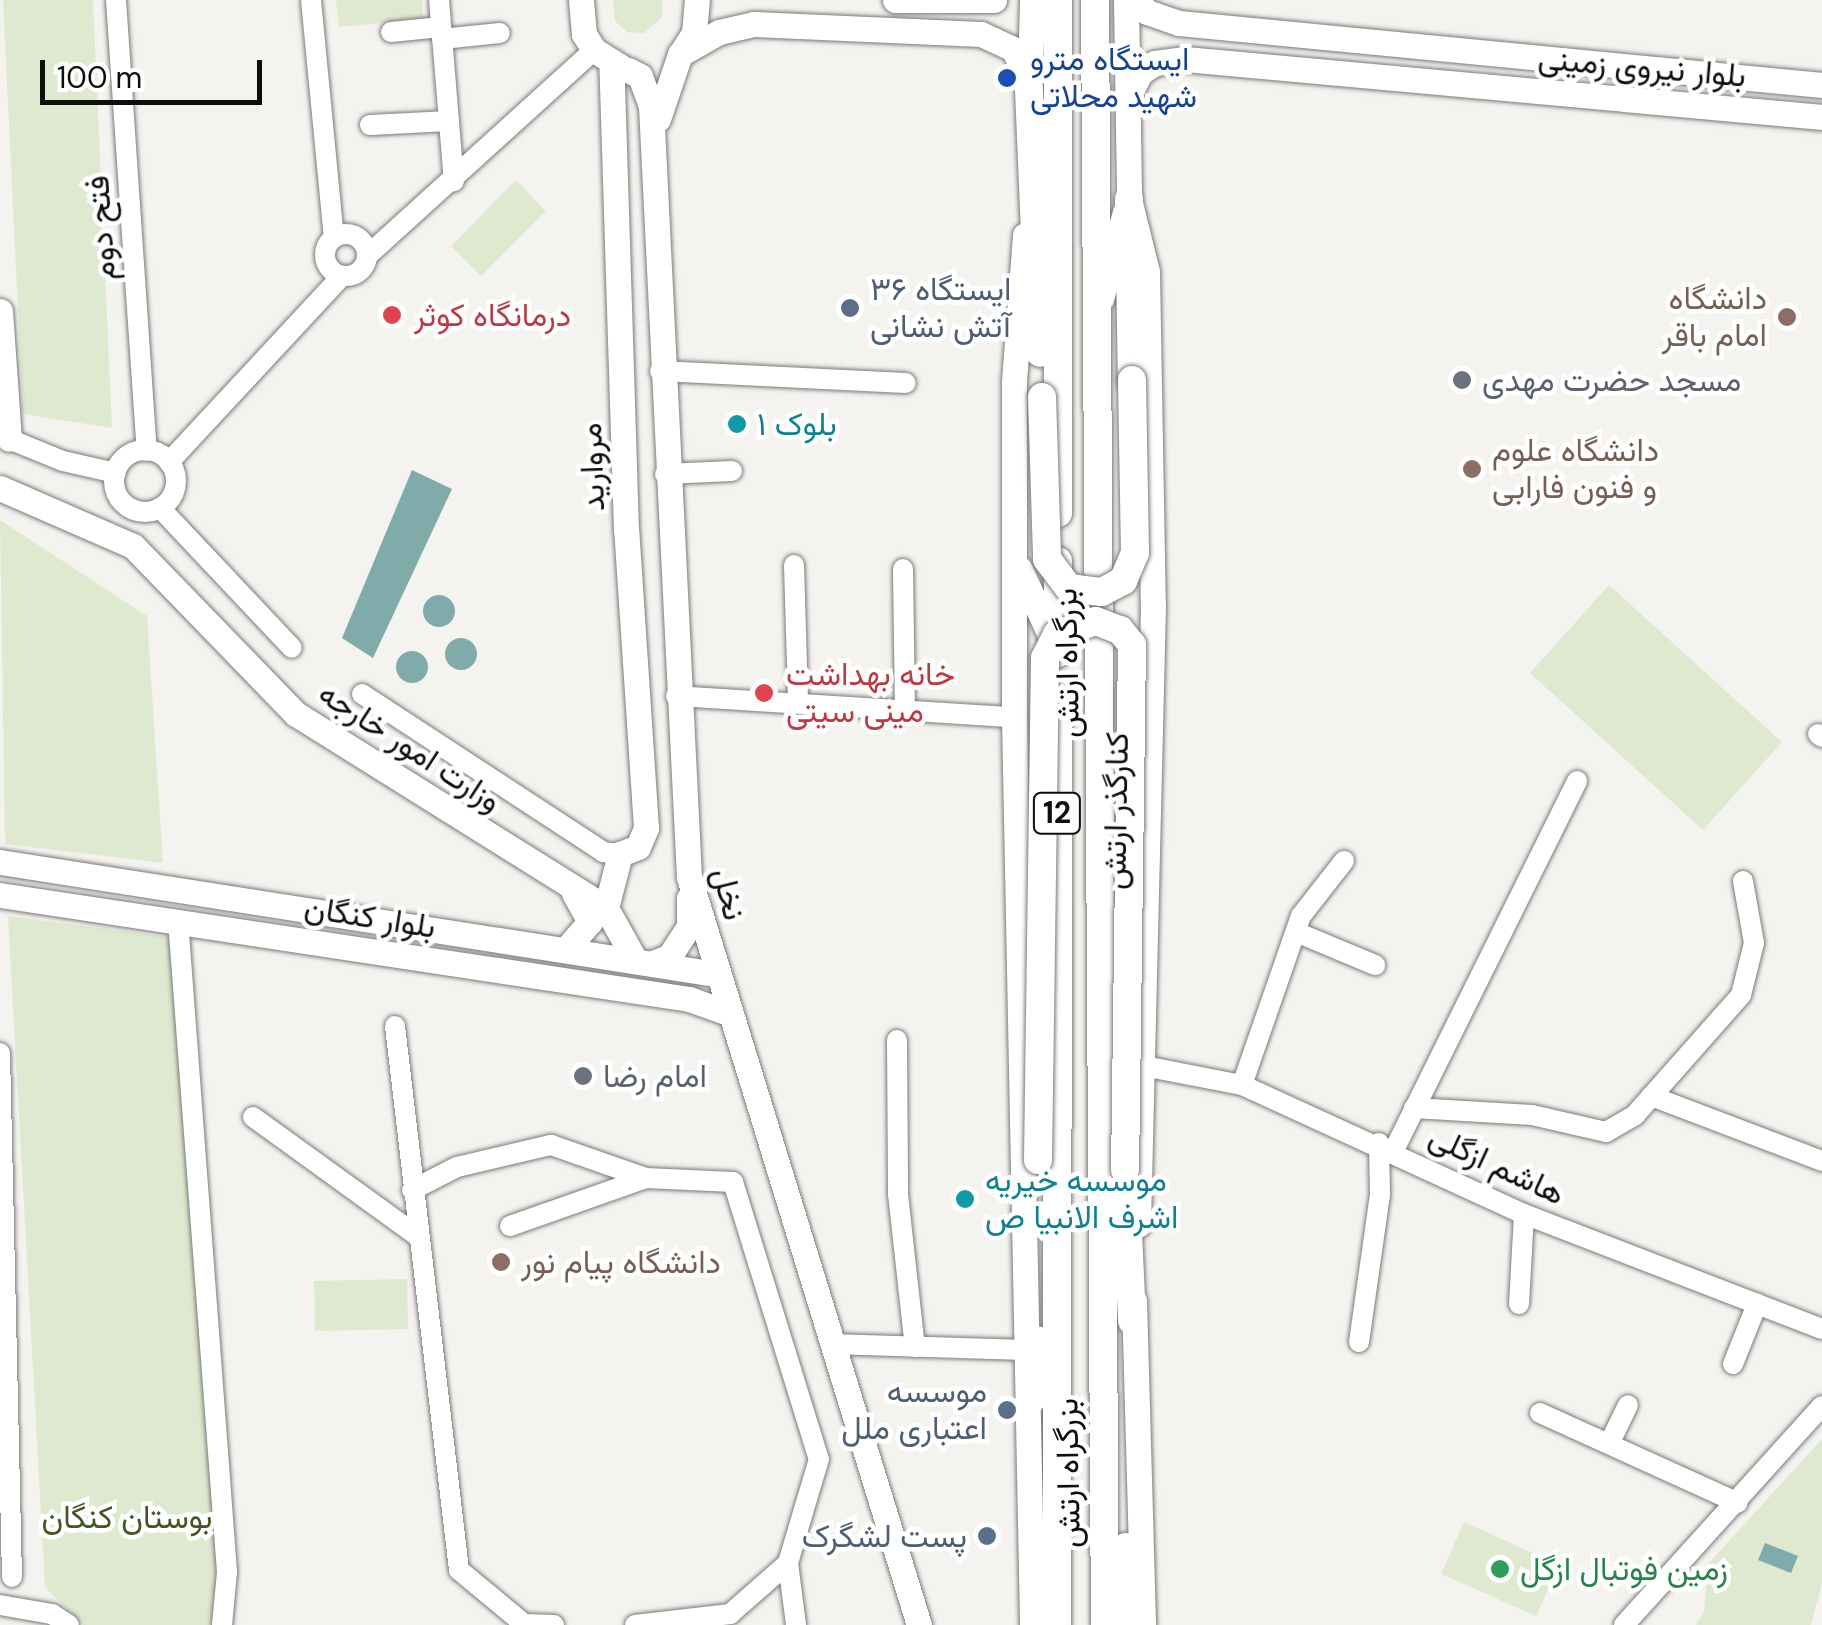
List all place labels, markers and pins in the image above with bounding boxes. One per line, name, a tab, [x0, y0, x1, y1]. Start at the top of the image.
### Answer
place label: ایستگاه مترو شهید محلاتی	[1030, 41, 1197, 116]
marker: ایستگاه مترو شهید محلاتی	[994, 65, 1020, 91]
place label: ایستگاه ۳۶ آتش نشانی	[870, 271, 1011, 346]
place label: دانشگاه امام باقر	[1662, 280, 1767, 355]
place label: درمانگاه کوثر	[414, 296, 571, 334]
marker: ایستگاه ۳۶ آتش نشانی	[839, 297, 861, 319]
marker: درمانگاه کوثر	[379, 302, 405, 328]
marker: دانشگاه امام باقر	[1776, 306, 1798, 328]
place label: مسجد حضرت مهدی	[1482, 361, 1741, 399]
marker: مسجد حضرت مهدی	[1451, 369, 1473, 391]
place label: ۱ بلوک	[757, 405, 837, 443]
marker: ۱ بلوک	[726, 413, 748, 435]
place label: دانشگاه علوم و فنون فارابی	[1492, 432, 1659, 507]
marker: دانشگاه علوم و فنون فارابی	[1461, 458, 1483, 480]
place label: خانه بهداشت مینی سیتی	[786, 656, 955, 731]
marker: خانه بهداشت مینی سیتی	[751, 680, 777, 706]
place label: امام رضا	[603, 1057, 707, 1095]
marker: امام رضا	[572, 1065, 594, 1087]
place label: موسسه خیریه اشرف الانبیا ص	[985, 1162, 1178, 1237]
marker: موسسه خیریه اشرف الانبیا ص	[954, 1188, 976, 1210]
place label: دانشگاه پیام نور	[521, 1243, 721, 1281]
marker: دانشگاه پیام نور	[490, 1251, 512, 1273]
place label: موسسه اعتباری ملل	[841, 1373, 987, 1448]
marker: موسسه اعتباری ملل	[996, 1399, 1018, 1421]
place label: پست لشگرک	[802, 1517, 967, 1555]
marker: پست لشگرک	[976, 1525, 998, 1547]
place label: زمین فوتبال ازگل	[1520, 1550, 1728, 1588]
marker: زمین فوتبال ازگل	[1489, 1558, 1511, 1580]

